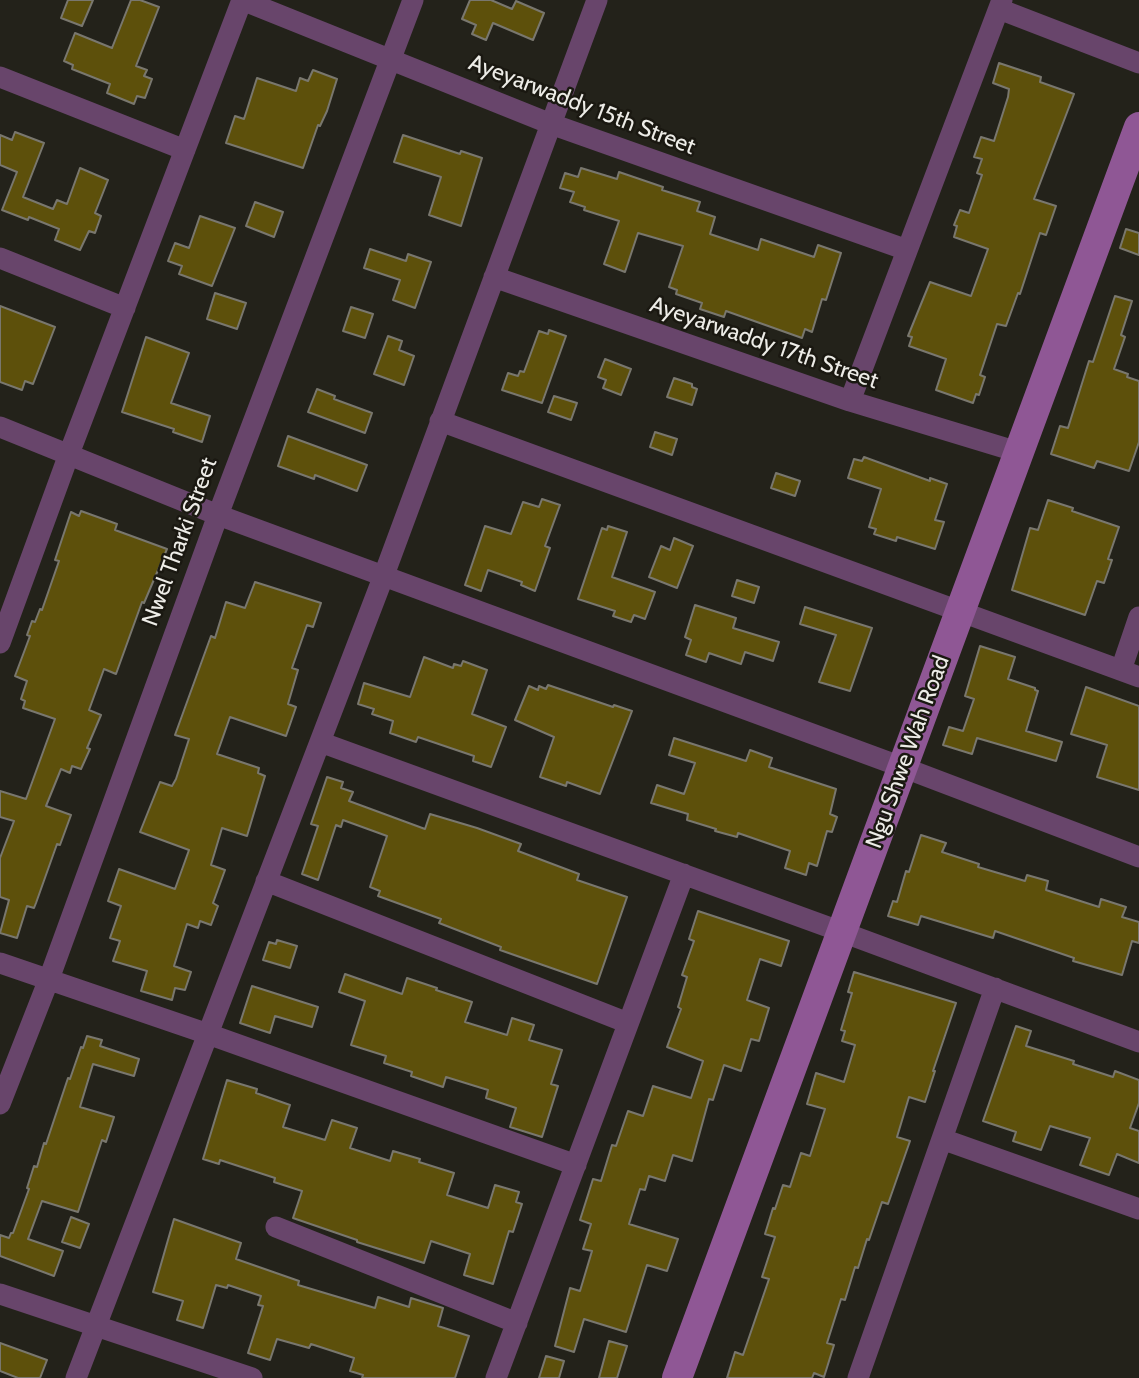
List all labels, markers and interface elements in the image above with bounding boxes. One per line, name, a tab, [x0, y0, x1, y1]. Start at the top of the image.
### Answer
street label: Ayeyarwaddy 15th Street	[465, 49, 699, 161]
street label: Ayeyarwaddy 17th Street	[646, 291, 882, 395]
street label: Nwel Tharki Street	[137, 454, 223, 630]
street label: Ngu Shwe Wah Road	[860, 652, 956, 852]

